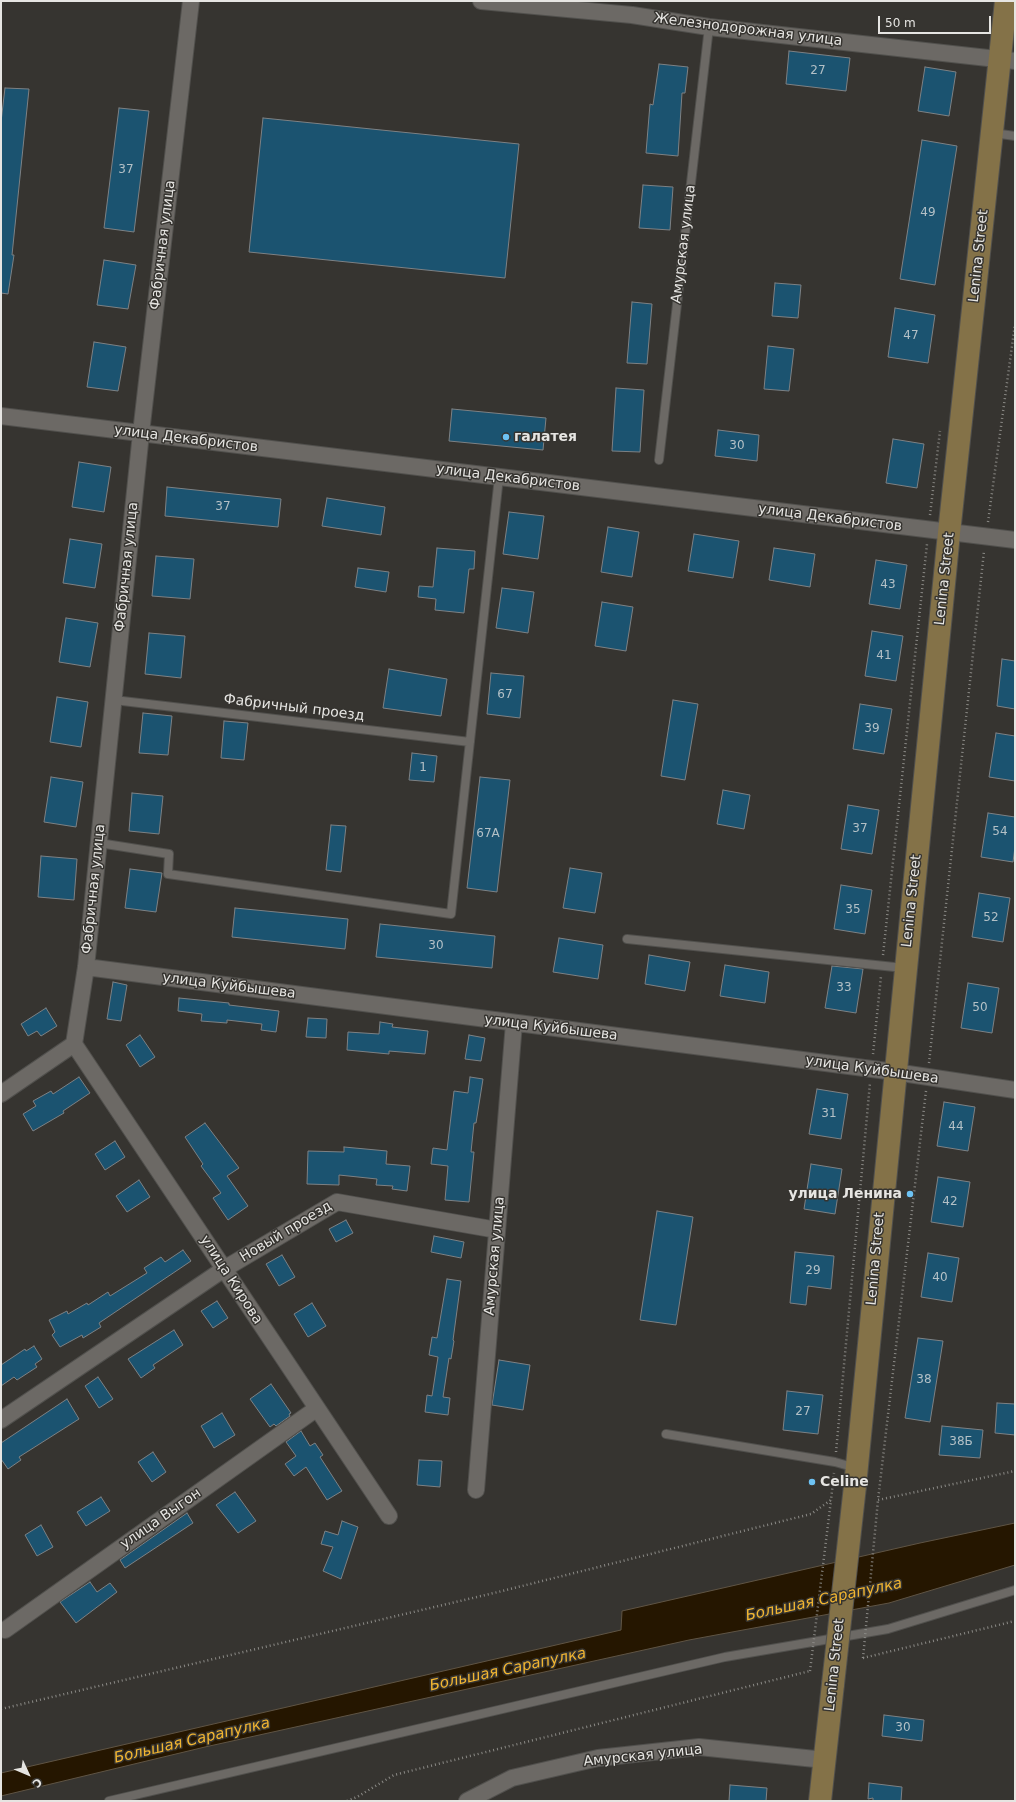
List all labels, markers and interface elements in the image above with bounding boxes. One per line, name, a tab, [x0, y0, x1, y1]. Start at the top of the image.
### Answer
scale bar	[880, 8, 993, 34]
street label: Железнодорожная улица	[653, 10, 843, 50]
text: 50 m	[885, 16, 916, 30]
house number: 27	[810, 64, 826, 78]
house number: 37	[118, 163, 134, 177]
street label: Фабричная улица	[147, 179, 179, 311]
street label: Амурская улица	[668, 184, 700, 304]
house number: 49	[920, 206, 936, 220]
street label: Lenina Street	[966, 209, 992, 303]
house number: 47	[903, 329, 919, 343]
street label: улица Декабристов	[113, 422, 259, 456]
place label: галатея	[514, 429, 577, 445]
marker: галатея	[501, 432, 511, 442]
house number: 30	[729, 439, 745, 453]
street label: улица Декабристов	[435, 461, 581, 495]
house number: 37	[215, 500, 231, 514]
street label: Фабричная улица	[112, 501, 142, 633]
street label: улица Декабристов	[757, 501, 903, 535]
street label: Lenina Street	[932, 532, 958, 626]
house number: 43	[880, 578, 896, 592]
house number: 41	[876, 649, 892, 663]
house number: 67	[497, 688, 513, 702]
street label: Фабричный проезд	[223, 691, 365, 725]
house number: 39	[864, 722, 880, 736]
house number: 1	[419, 761, 427, 775]
house number: 37	[852, 822, 868, 836]
street label: Фабричная улица	[79, 823, 109, 955]
house number: 54	[992, 825, 1008, 839]
house number: 67А	[476, 827, 500, 841]
street label: Lenina Street	[899, 854, 925, 948]
house number: 35	[845, 903, 861, 917]
house number: 52	[983, 911, 999, 925]
house number: 30	[428, 939, 444, 953]
street label: улица Куйбышева	[161, 969, 297, 1003]
house number: 33	[836, 981, 852, 995]
house number: 50	[972, 1001, 988, 1015]
street label: улица Куйбышева	[483, 1011, 619, 1045]
street label: улица Куйбышева	[804, 1052, 940, 1088]
house number: 31	[821, 1107, 837, 1121]
house number: 44	[948, 1120, 964, 1134]
place label: улица Ленина	[788, 1186, 902, 1202]
marker: улица Ленина	[905, 1189, 915, 1199]
house number: 42	[942, 1195, 958, 1209]
street label: Амурская улица	[481, 1196, 509, 1316]
street label: Новый проезд	[237, 1198, 335, 1266]
street label: Lenina Street	[864, 1212, 888, 1306]
street label: улица Кирова	[196, 1233, 266, 1327]
house number: 29	[805, 1264, 821, 1278]
house number: 40	[932, 1271, 948, 1285]
house number: 38	[916, 1373, 932, 1387]
house number: 27	[795, 1405, 811, 1419]
house number: 38Б	[949, 1435, 973, 1449]
place label: Celine	[820, 1474, 869, 1490]
marker: Celine	[807, 1477, 817, 1487]
street label: улица Выгон	[117, 1485, 205, 1553]
water label: Большая Сарапулка	[744, 1575, 904, 1625]
street label: Lenina Street	[822, 1618, 848, 1712]
water label: Большая Сарапулка	[428, 1645, 588, 1695]
water label: Большая Сарапулка	[112, 1714, 272, 1768]
house number: 30	[895, 1721, 911, 1735]
street label: Амурская улица	[583, 1741, 703, 1771]
north arrow	[8, 1754, 48, 1794]
text: С	[30, 1775, 44, 1790]

